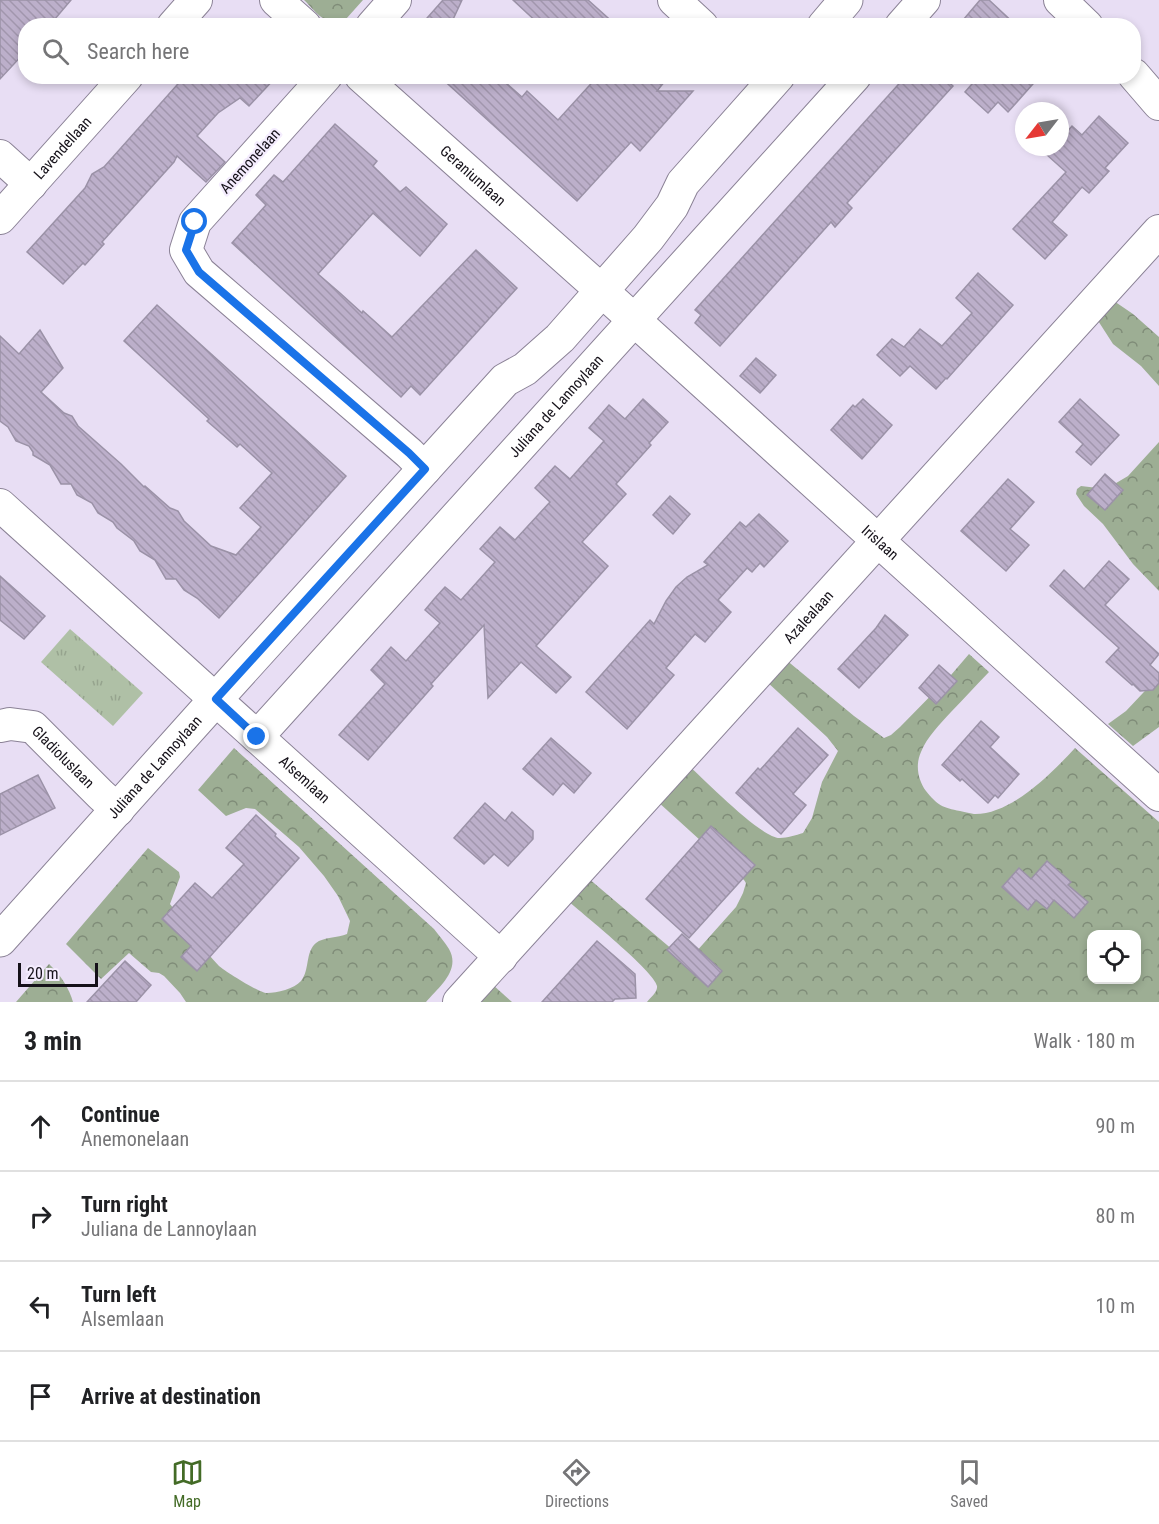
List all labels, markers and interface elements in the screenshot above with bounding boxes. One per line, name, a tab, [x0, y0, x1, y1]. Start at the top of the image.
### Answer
search box	[18, 18, 1141, 84]
icon: search	[39, 35, 72, 68]
text: Search here	[87, 39, 189, 64]
north arrow	[1015, 102, 1069, 156]
street label: Lavendellaan	[30, 113, 95, 183]
street label: Anemonelaan	[216, 125, 284, 197]
street label: Geraniumlaan	[436, 142, 509, 210]
route start	[181, 208, 207, 234]
street label: Juliana de Lannoylaan	[505, 351, 607, 461]
street label: Irislaan	[858, 521, 902, 564]
street label: Azalealaan	[780, 587, 837, 647]
street label: Juliana de Lannoylaan	[104, 712, 206, 822]
street label: Gladioluslaan	[28, 722, 98, 792]
route end	[243, 723, 269, 749]
street label: Alsemlaan	[275, 752, 334, 807]
map controls	[1087, 930, 1141, 984]
button: locate	[1087, 930, 1141, 984]
scale bar	[18, 960, 98, 988]
text: 20 m	[27, 964, 59, 983]
text: 3 min	[24, 1026, 82, 1056]
text: Walk · 180 m	[1034, 1029, 1135, 1053]
text: Continue	[81, 1102, 160, 1127]
icon: ahead	[24, 1110, 57, 1143]
text: 90 m	[1096, 1114, 1135, 1138]
text: Anemonelaan	[81, 1127, 189, 1151]
text: Turn right	[81, 1192, 168, 1217]
icon: right	[24, 1200, 57, 1233]
text: 80 m	[1096, 1204, 1135, 1228]
text: Juliana de Lannoylaan	[81, 1217, 257, 1241]
text: Turn left	[81, 1282, 156, 1307]
icon: left	[24, 1290, 57, 1323]
text: 10 m	[1096, 1294, 1135, 1318]
text: Alsemlaan	[81, 1307, 164, 1331]
icon: arrive	[24, 1380, 57, 1413]
text: Arrive at destination	[81, 1384, 261, 1409]
tab: Map	[171, 1456, 204, 1511]
tab: Directions	[545, 1456, 609, 1511]
tab: Saved	[950, 1456, 988, 1511]

